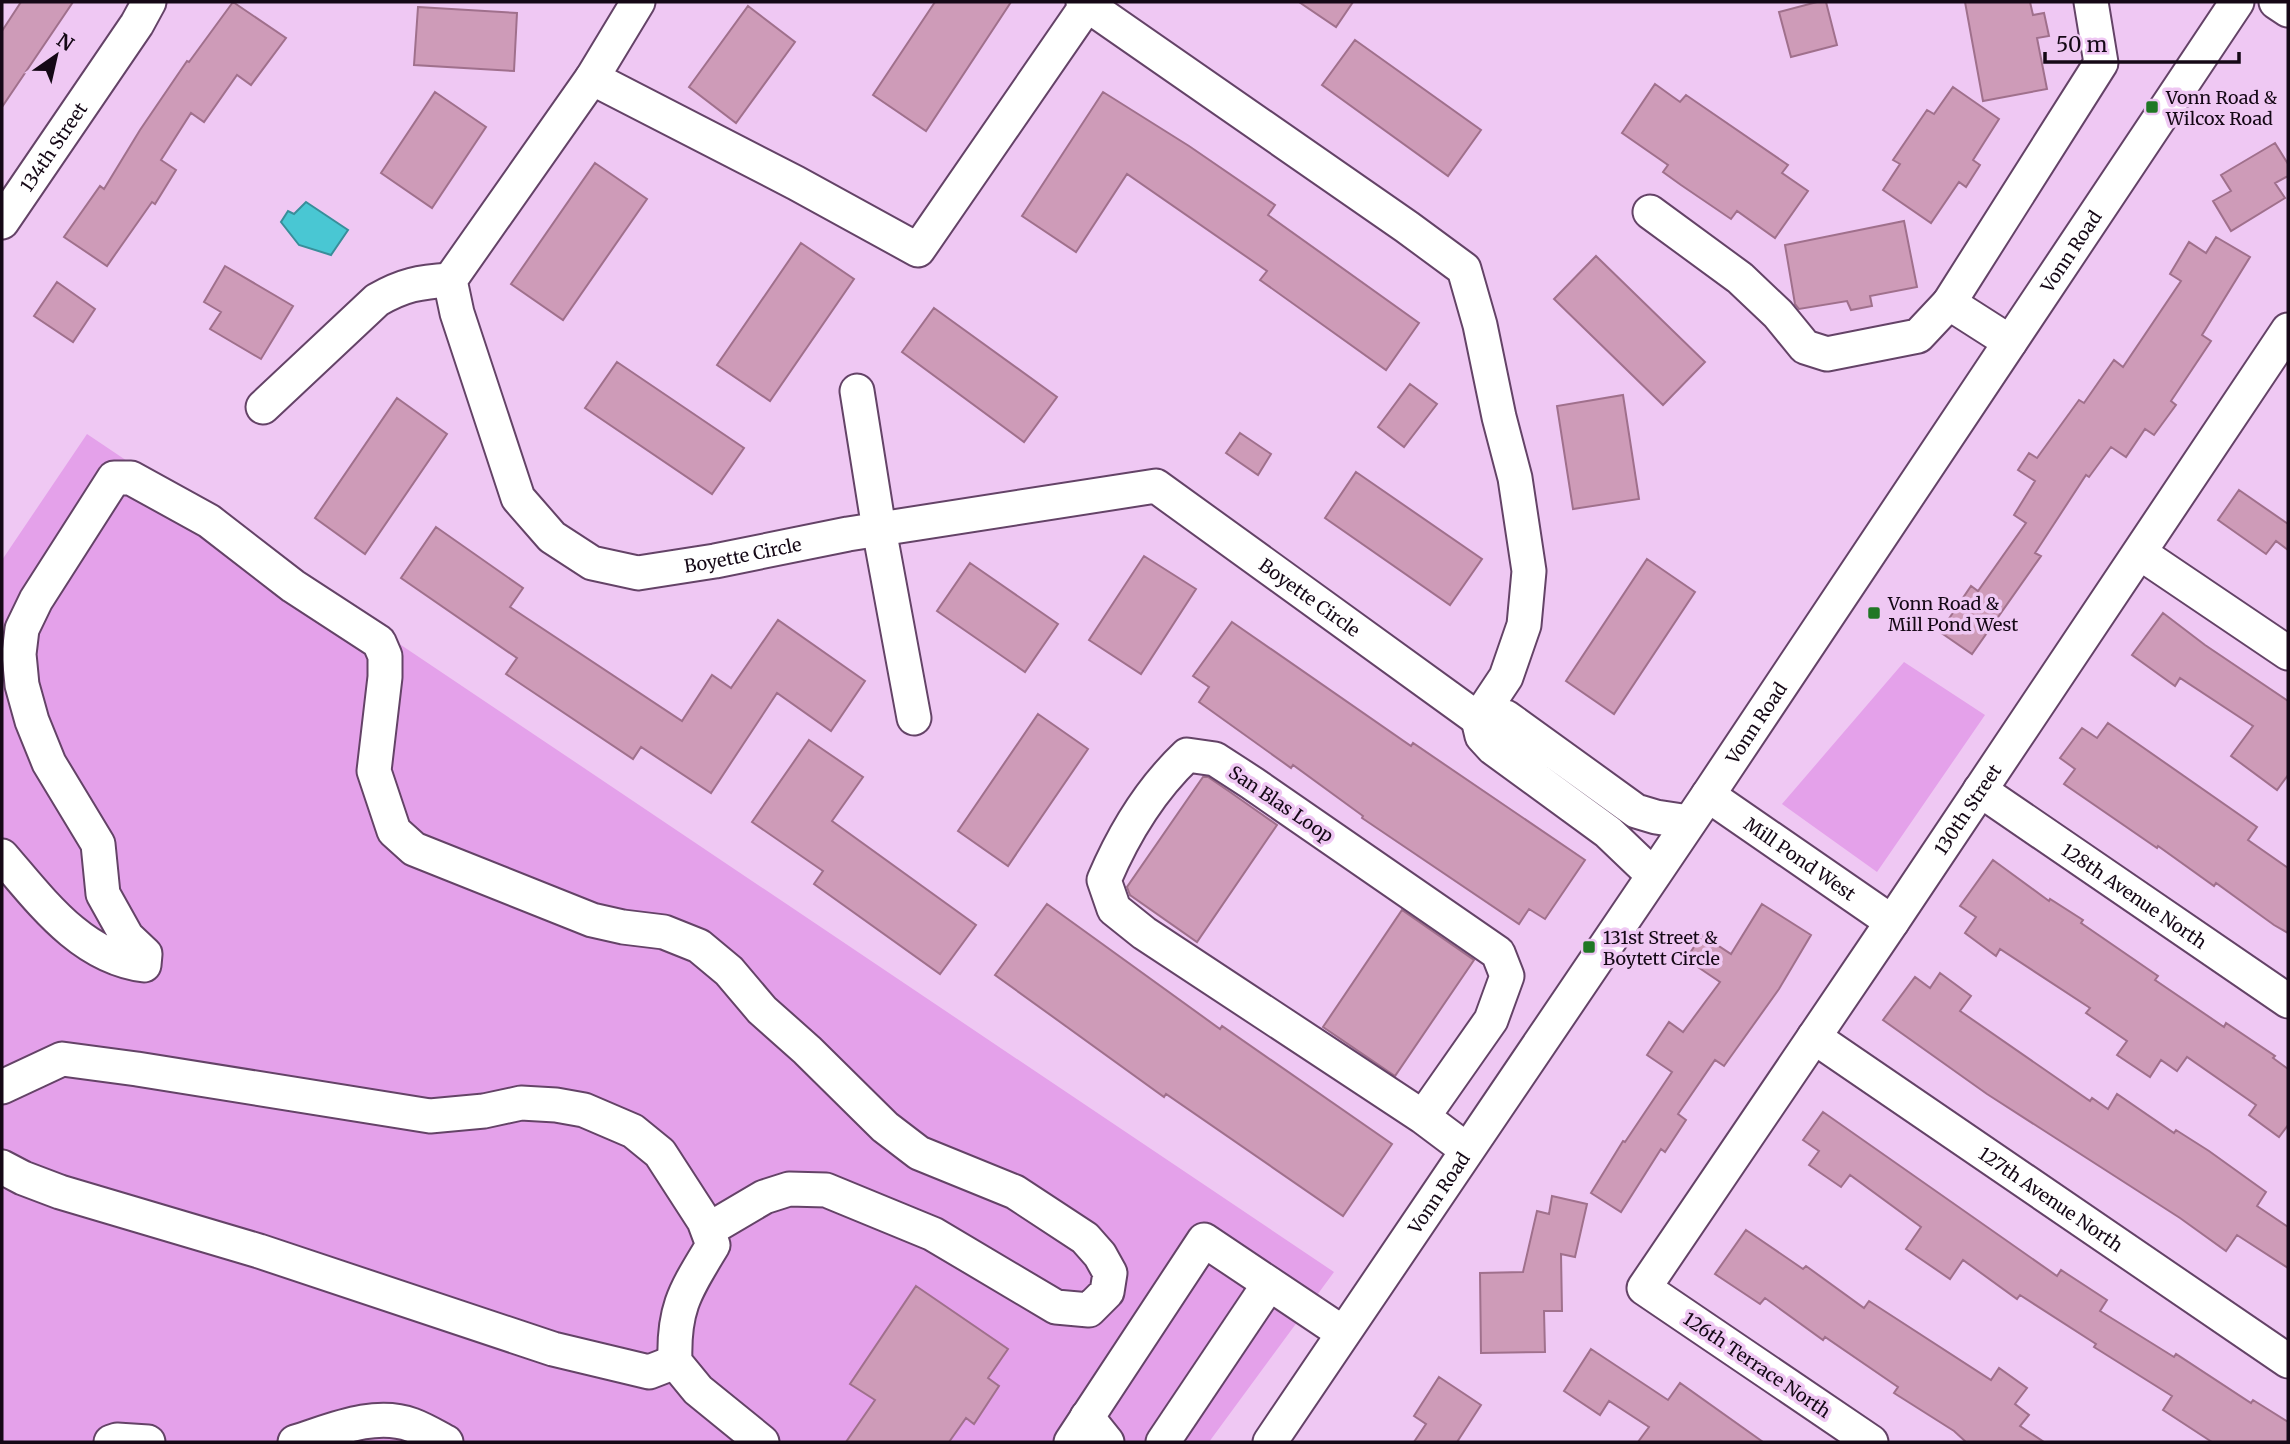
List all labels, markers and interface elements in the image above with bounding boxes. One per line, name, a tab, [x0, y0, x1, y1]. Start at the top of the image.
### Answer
north arrow	[21, 21, 91, 91]
scale bar	[2045, 21, 2239, 65]
text: N	[53, 28, 78, 56]
text: 50 m	[2056, 31, 2107, 58]
place label: Vonn Road & Wilcox Road	[2165, 86, 2278, 130]
street label: 134th Street	[15, 98, 92, 196]
marker: Vonn Road & Wilcox Road	[2144, 99, 2160, 115]
street label: Vonn Road	[2035, 206, 2106, 297]
street label: Boyette Circle	[682, 532, 803, 577]
street label: Boyette Circle	[1255, 553, 1365, 642]
place label: Vonn Road & Mill Pond West	[1887, 592, 2018, 636]
marker: Vonn Road & Mill Pond West	[1866, 605, 1882, 621]
street label: Vonn Road	[1720, 678, 1792, 769]
street label: 130th Street	[1929, 760, 2006, 859]
street label: San Blas Loop	[1224, 761, 1338, 847]
street label: Mill Pond West	[1740, 812, 1860, 905]
street label: 128th Avenue North	[2057, 838, 2211, 953]
place label: 131st Street & Boytett Circle	[1603, 926, 1720, 970]
marker: 131st Street & Boytett Circle	[1581, 939, 1597, 955]
street label: 127th Avenue North	[1974, 1142, 2128, 1256]
street label: Vonn Road	[1402, 1148, 1475, 1239]
street label: 126th Terrace North	[1679, 1307, 1835, 1423]

